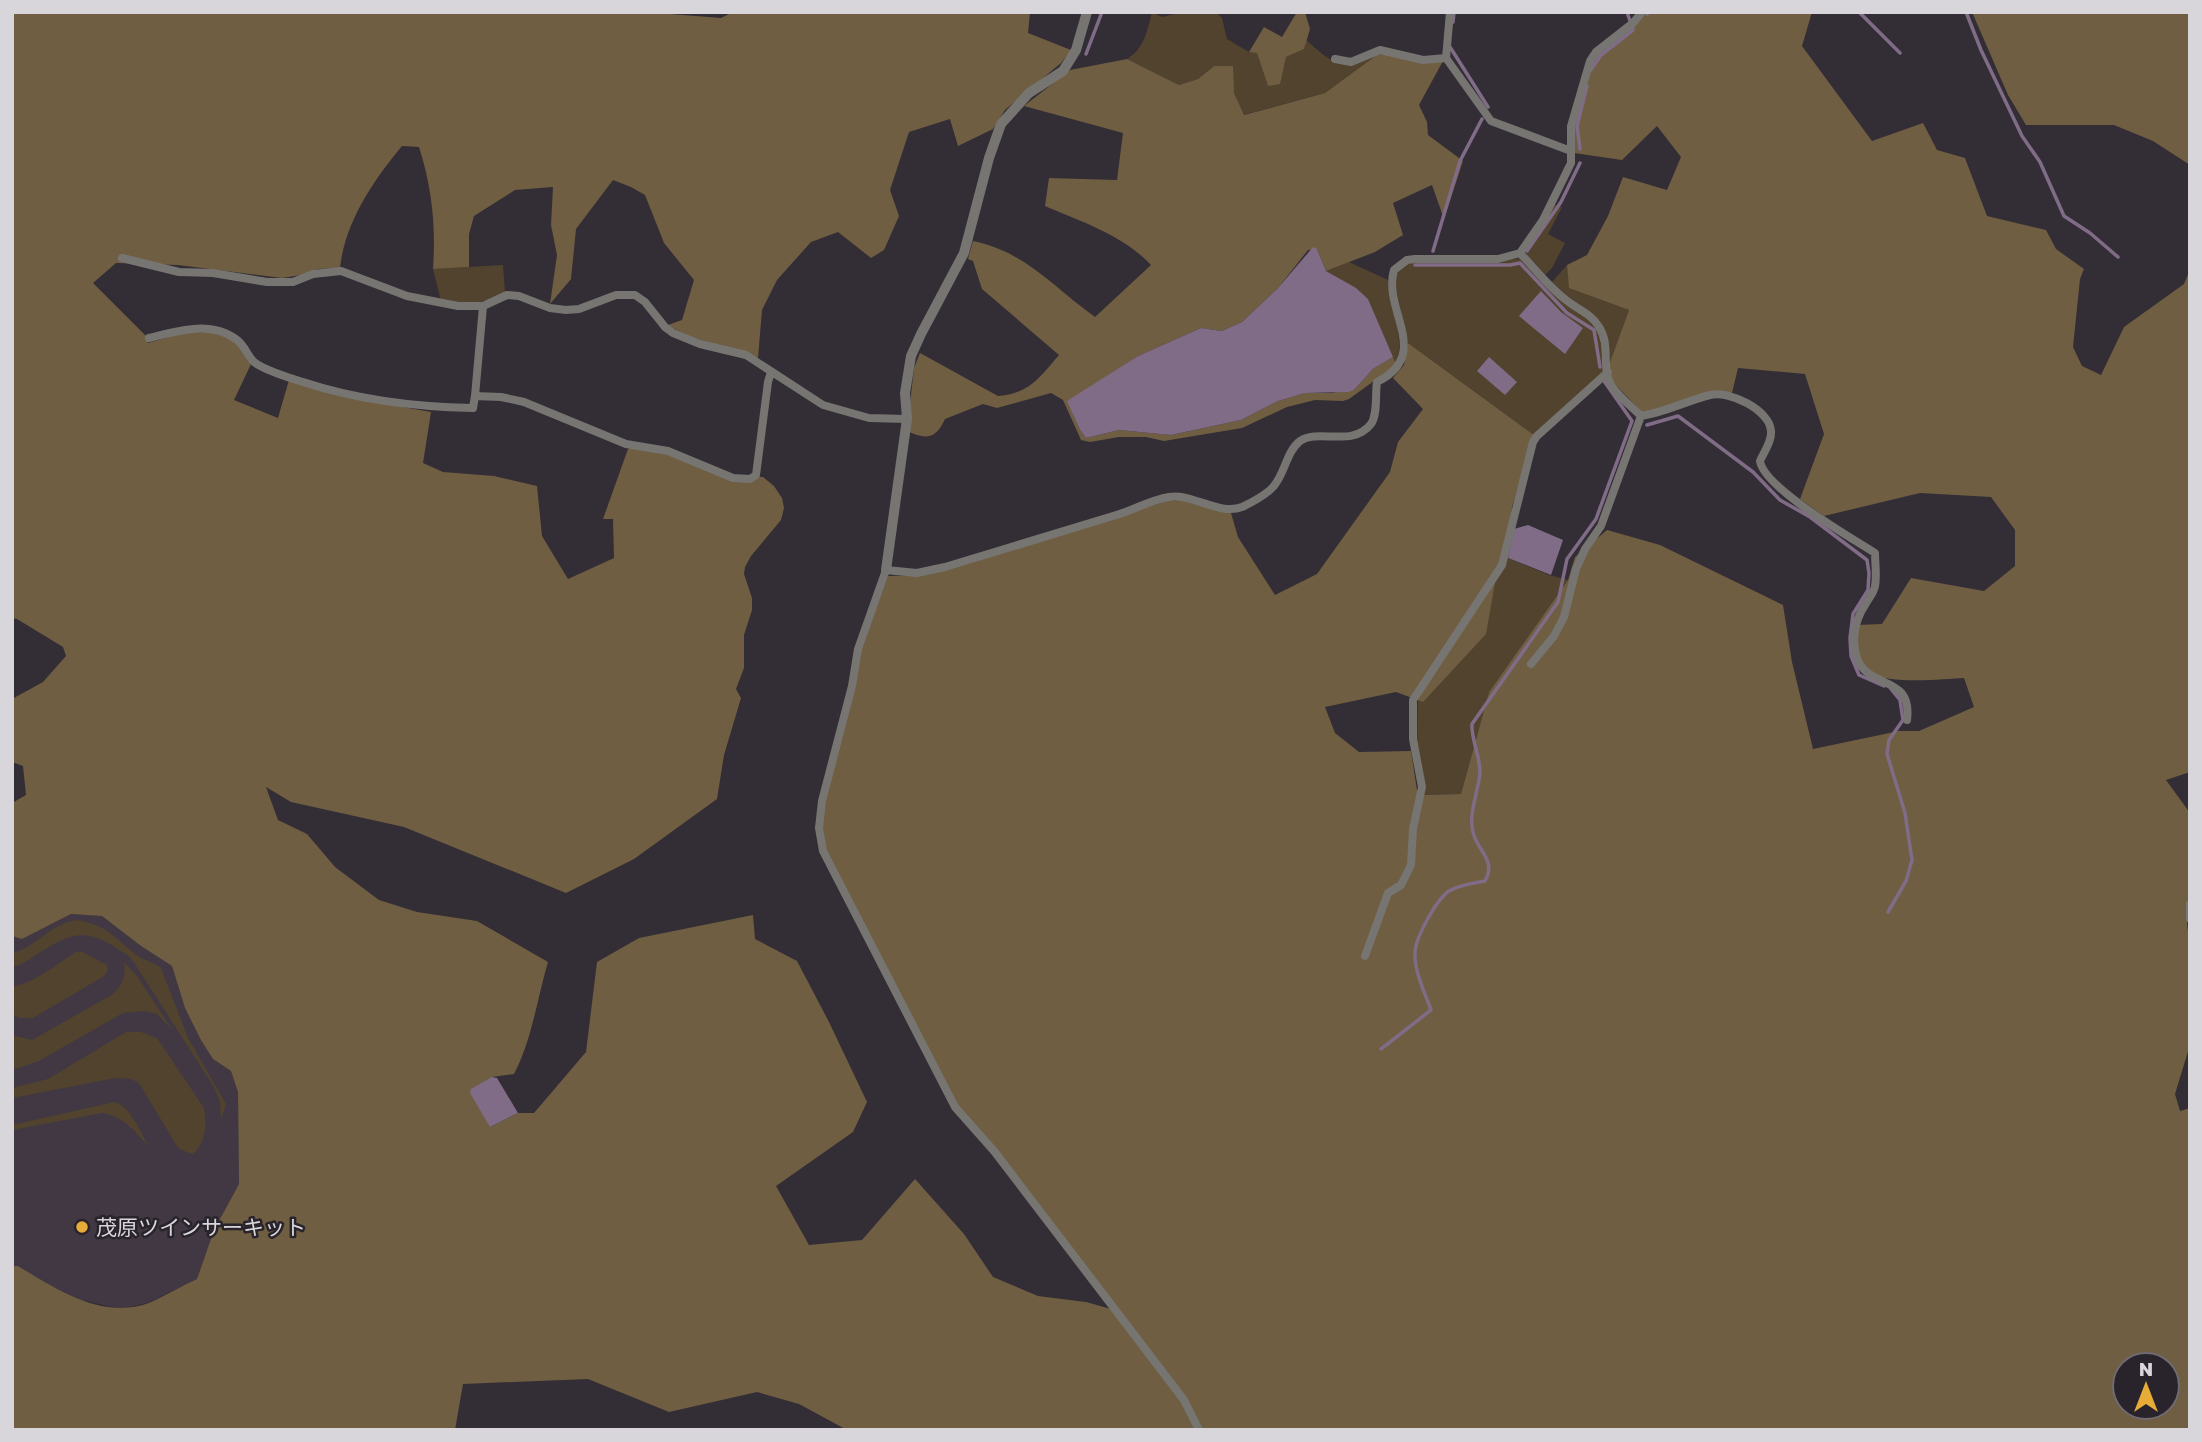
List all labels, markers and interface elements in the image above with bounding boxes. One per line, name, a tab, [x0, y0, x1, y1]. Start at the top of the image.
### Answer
place label: 茂原ツインサーキット	[96, 1214, 306, 1240]
marker: 茂原ツインサーキット	[74, 1219, 90, 1235]
north arrow	[2111, 1351, 2181, 1421]
text: N	[2139, 1357, 2153, 1380]

